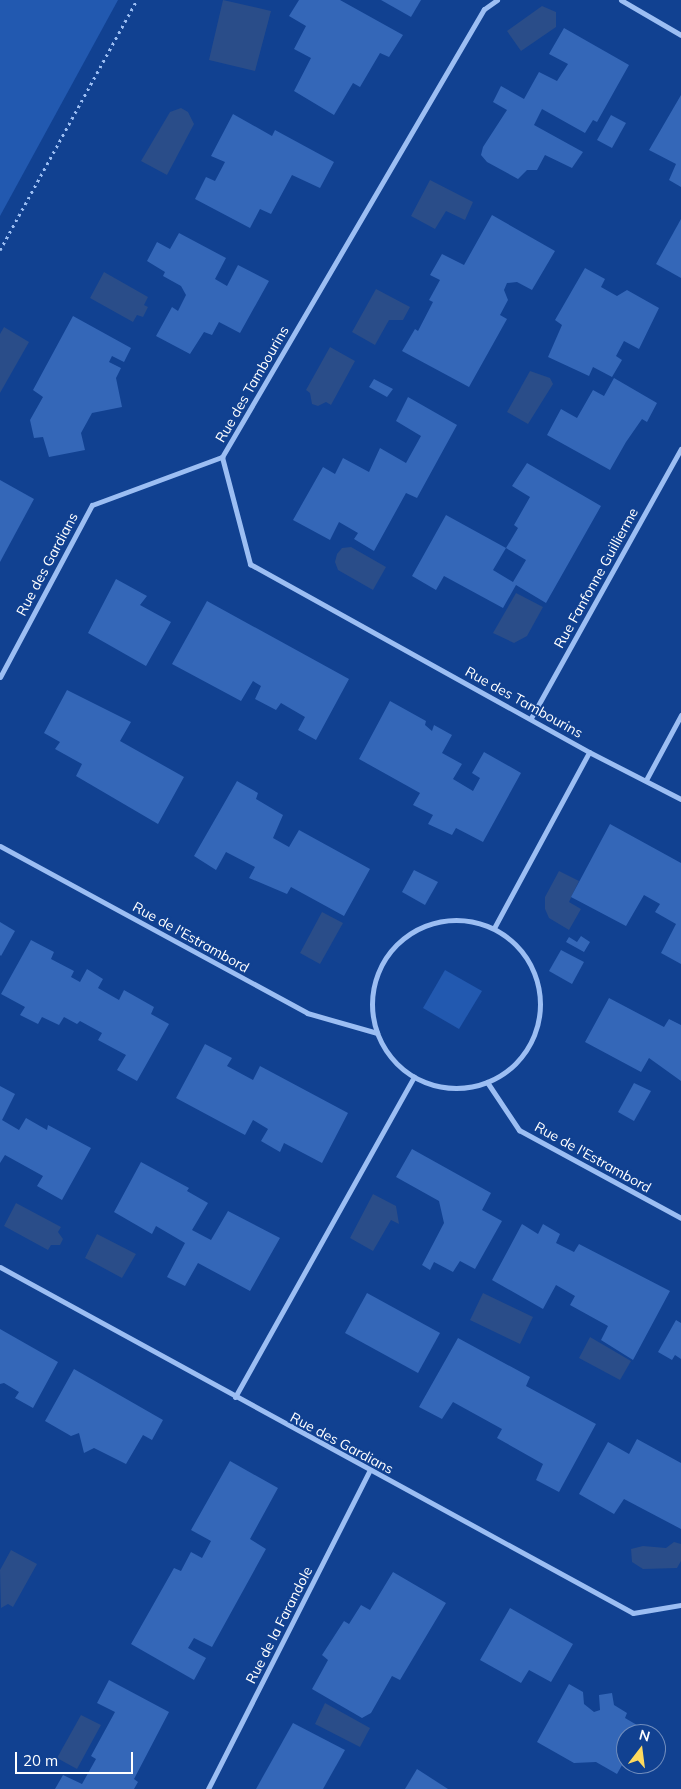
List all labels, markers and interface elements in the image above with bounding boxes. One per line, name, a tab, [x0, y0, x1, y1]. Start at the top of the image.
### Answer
street label: Rue des Tambourins	[212, 323, 292, 445]
street label: Rue Fanfonne Guillierme	[550, 505, 642, 651]
street label: Rue des Gardians	[13, 509, 81, 619]
street label: Rue des Tambourins	[462, 663, 586, 741]
street label: Rue de l'Estrambord	[130, 898, 252, 976]
street label: Rue de l'Estrambord	[532, 1118, 654, 1196]
street label: Rue des Gardians	[287, 1409, 397, 1477]
street label: Rue de la Farandole	[242, 1564, 316, 1686]
north arrow	[616, 1724, 666, 1774]
text: N	[637, 1725, 652, 1746]
scale bar	[18, 1742, 135, 1774]
text: 20 m	[23, 1751, 58, 1770]

